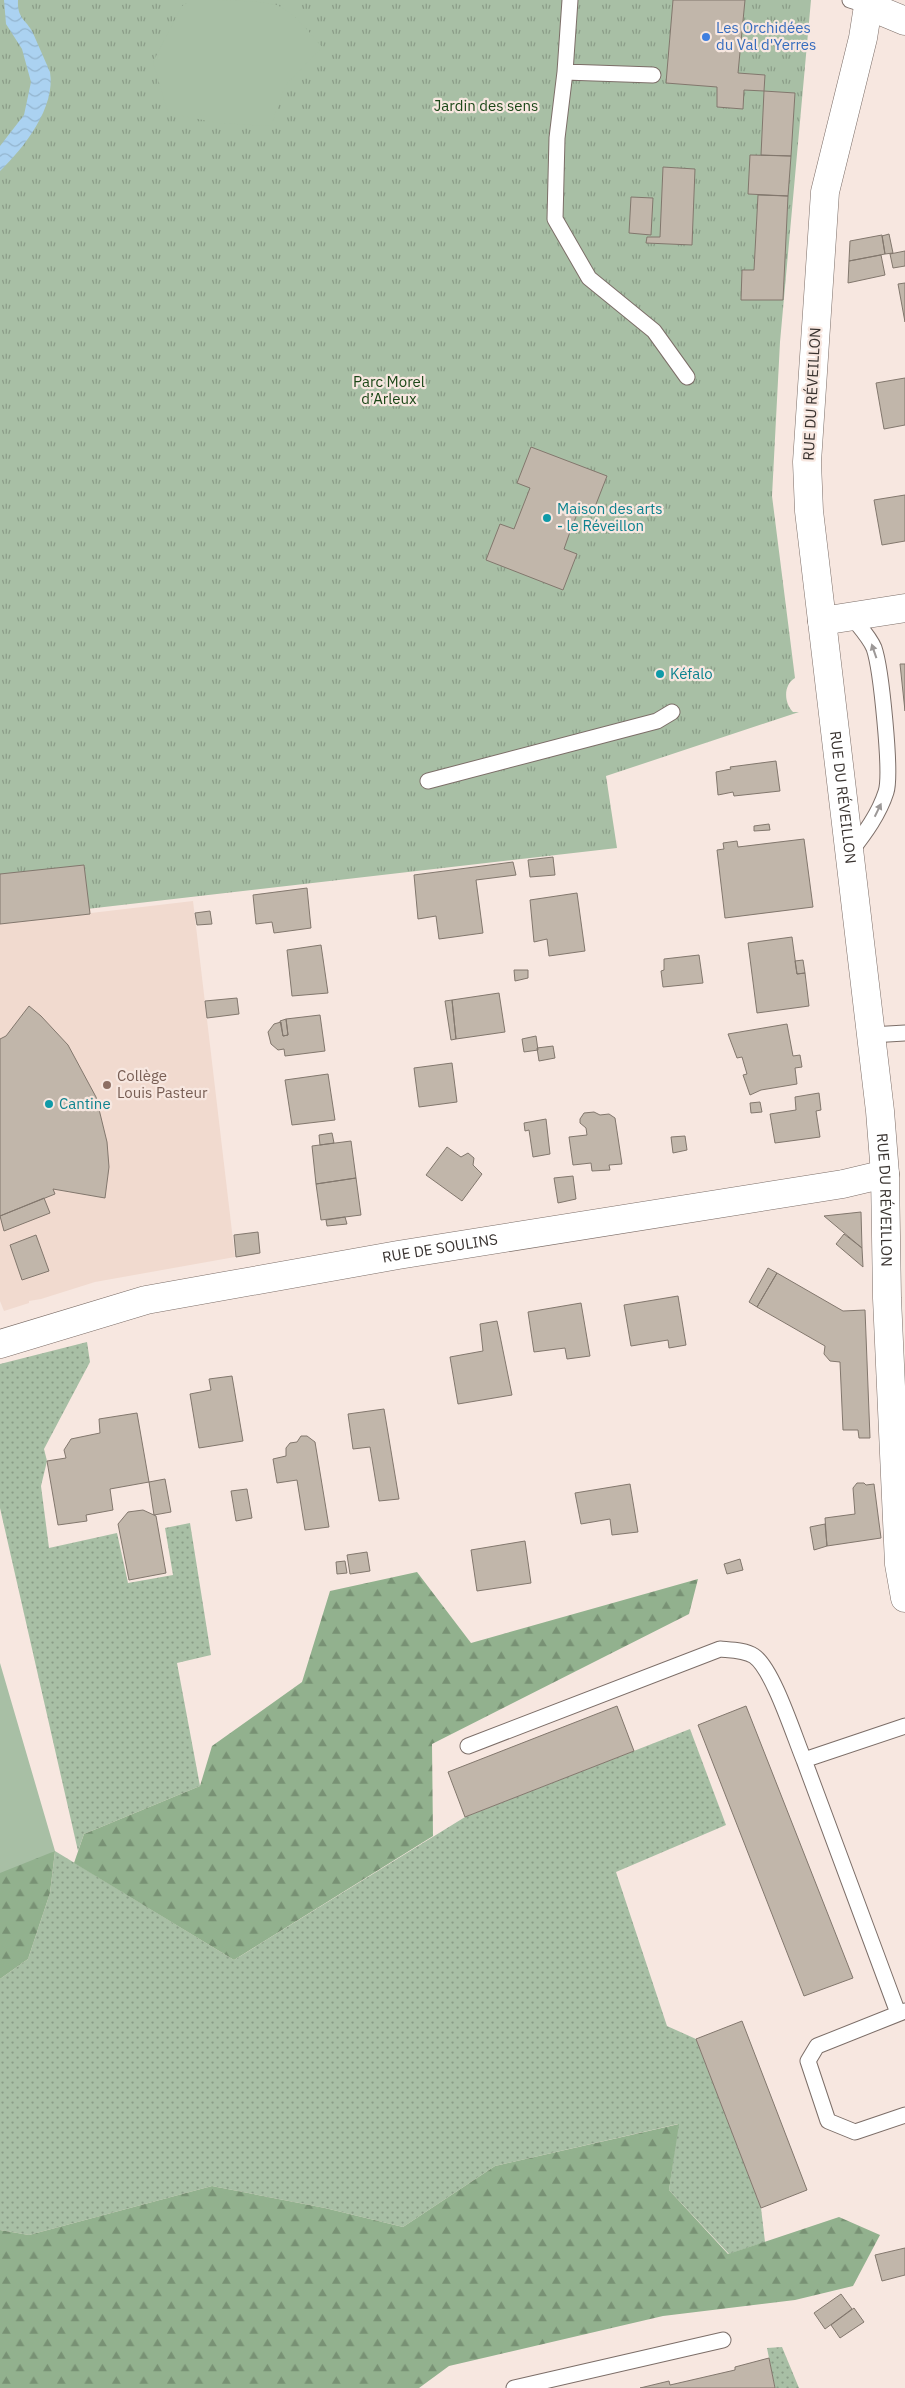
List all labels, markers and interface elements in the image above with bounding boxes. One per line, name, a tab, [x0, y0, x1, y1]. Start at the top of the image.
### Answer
place label: Les Orchidées du Val d'Yerres	[716, 18, 816, 54]
marker: Les Orchidées du Val d'Yerres	[700, 31, 712, 43]
park label: Jardin des sens	[434, 96, 538, 115]
street label: RUE DU RÉVEILLON	[799, 327, 824, 461]
park label: Parc Morel d’Arleux	[353, 372, 425, 408]
place label: Maison des arts - le Réveillon	[557, 499, 663, 535]
marker: Maison des arts - le Réveillon	[541, 512, 553, 524]
one-way arrow	[870, 643, 878, 658]
place label: Kéfalo	[670, 664, 713, 683]
marker: Kéfalo	[654, 668, 666, 680]
street label: RUE DU RÉVEILLON	[826, 730, 861, 865]
one-way arrow	[874, 803, 882, 817]
place label: Collège Louis Pasteur	[117, 1066, 208, 1102]
marker: Collège Louis Pasteur	[101, 1079, 113, 1091]
place label: Cantine	[59, 1094, 111, 1113]
marker: Cantine	[43, 1098, 55, 1110]
street label: RUE DU RÉVEILLON	[873, 1132, 896, 1267]
street label: RUE DE SOULINS	[381, 1229, 499, 1267]

